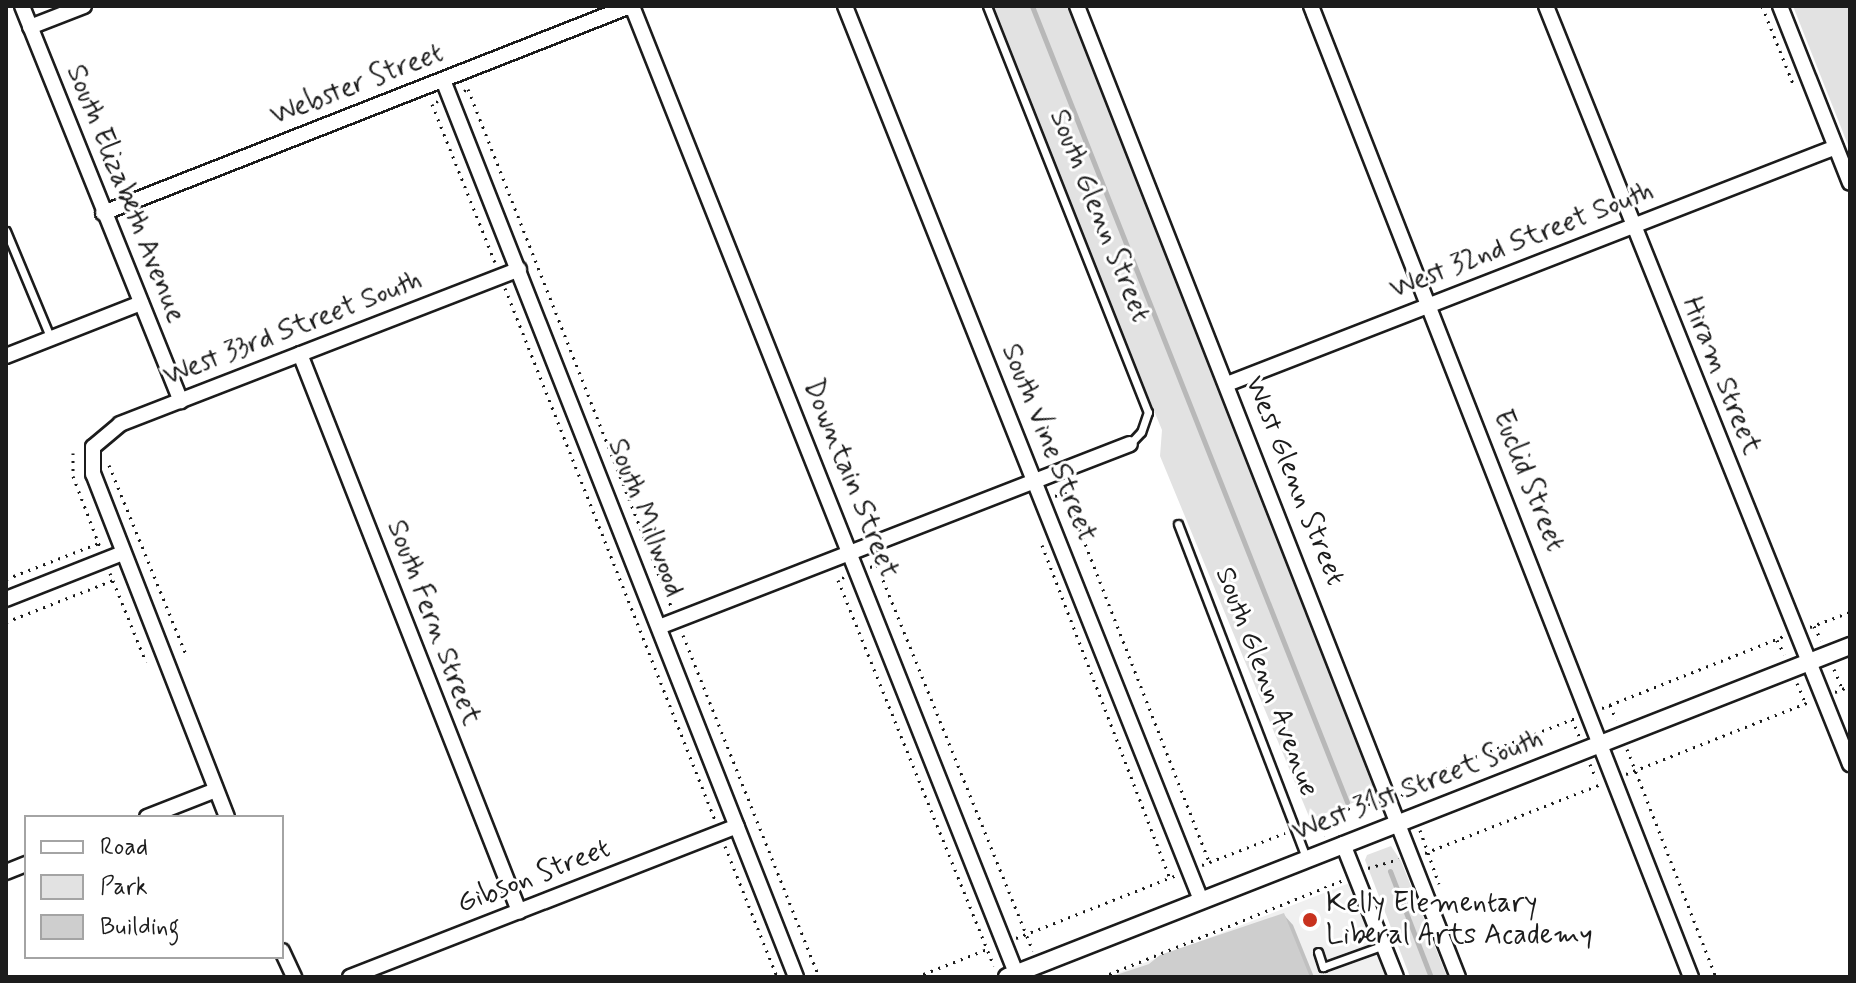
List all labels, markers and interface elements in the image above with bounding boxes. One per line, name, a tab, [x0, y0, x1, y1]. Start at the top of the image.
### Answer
street label: Webster Street	[264, 36, 450, 134]
street label: South Elizabeth Avenue	[58, 60, 192, 328]
street label: South Glenn Street	[1040, 103, 1158, 329]
street label: West 32nd Street South	[1387, 176, 1657, 306]
street label: West 33rd Street South	[161, 265, 425, 393]
street label: Hiram Street	[1674, 292, 1768, 460]
street label: South Vine Street	[993, 340, 1103, 546]
street label: West Glenn Street	[1236, 369, 1352, 593]
street label: Downtain Street	[795, 375, 905, 583]
street label: Euclid Street	[1484, 403, 1572, 559]
street label: South Millwood	[599, 434, 691, 602]
street label: South Fern Street	[378, 516, 488, 730]
street label: South Glenn Avenue	[1208, 565, 1324, 799]
street label: West 31st Street South	[1288, 723, 1548, 849]
legend	[24, 815, 284, 959]
text: Road	[100, 832, 148, 863]
street label: Gibson Street	[451, 832, 617, 922]
text: Park	[100, 872, 148, 903]
place label: Kelly Elementary Liberal Arts Academy	[1326, 887, 1590, 953]
marker: Kelly Elementary Liberal Arts Academy	[1301, 911, 1319, 929]
text: Building	[100, 912, 180, 943]

